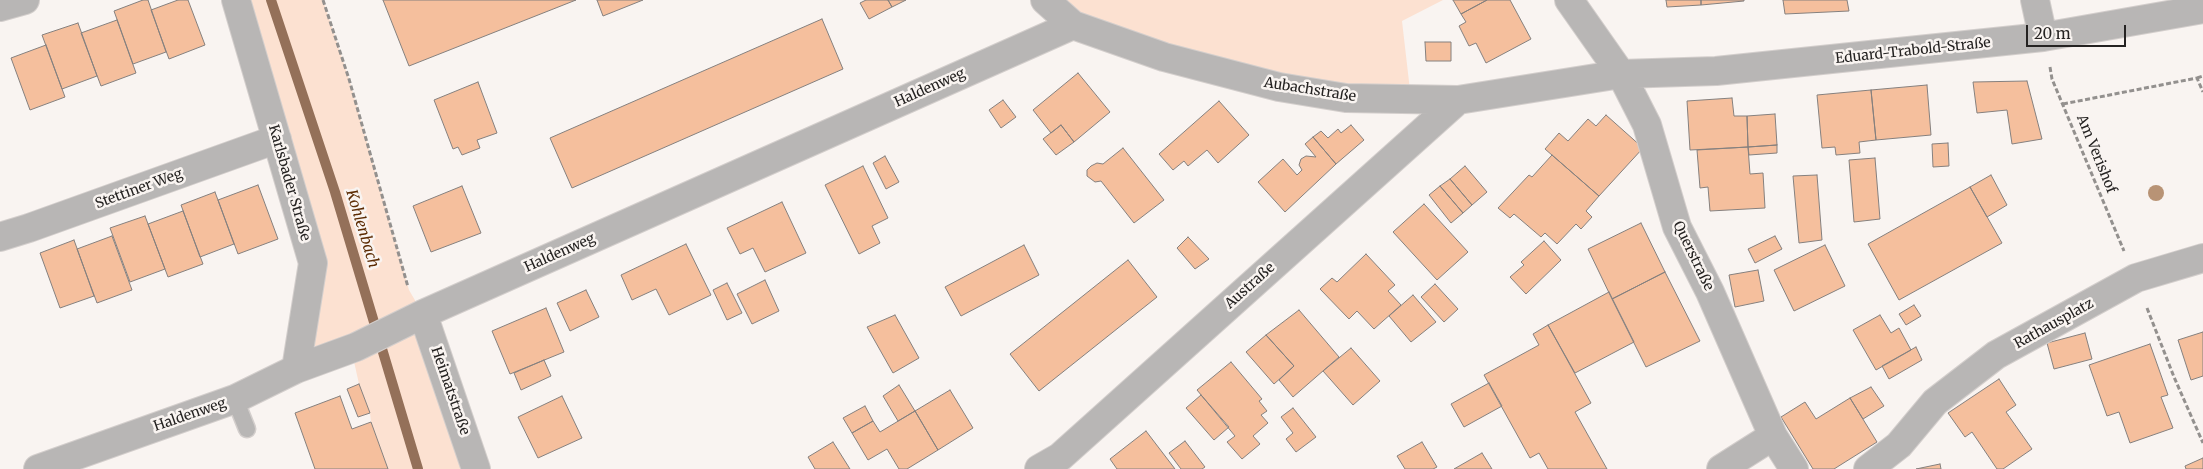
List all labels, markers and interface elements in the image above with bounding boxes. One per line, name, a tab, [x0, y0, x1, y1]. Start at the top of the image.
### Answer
scale bar	[2028, 15, 2128, 47]
text: 20 m	[2034, 24, 2071, 43]
street label: Eduard-Trabold-Straße	[1834, 34, 1992, 68]
street label: Haldenweg	[892, 65, 968, 111]
street label: Aubachstraße	[1263, 74, 1357, 106]
street label: Am Verishof	[2073, 112, 2119, 196]
street label: Karlsbader Straße	[264, 123, 314, 243]
street label: Stettiner Weg	[93, 165, 185, 213]
water label: Kohlenbach	[342, 188, 382, 270]
street label: Querstraße	[1669, 219, 1717, 293]
street label: Haldenweg	[522, 230, 598, 276]
street label: Austraße	[1222, 259, 1278, 313]
street label: Rathausplatz	[2011, 295, 2097, 353]
street label: Heimatstraße	[427, 345, 473, 437]
street label: Haldenweg	[152, 395, 228, 435]

